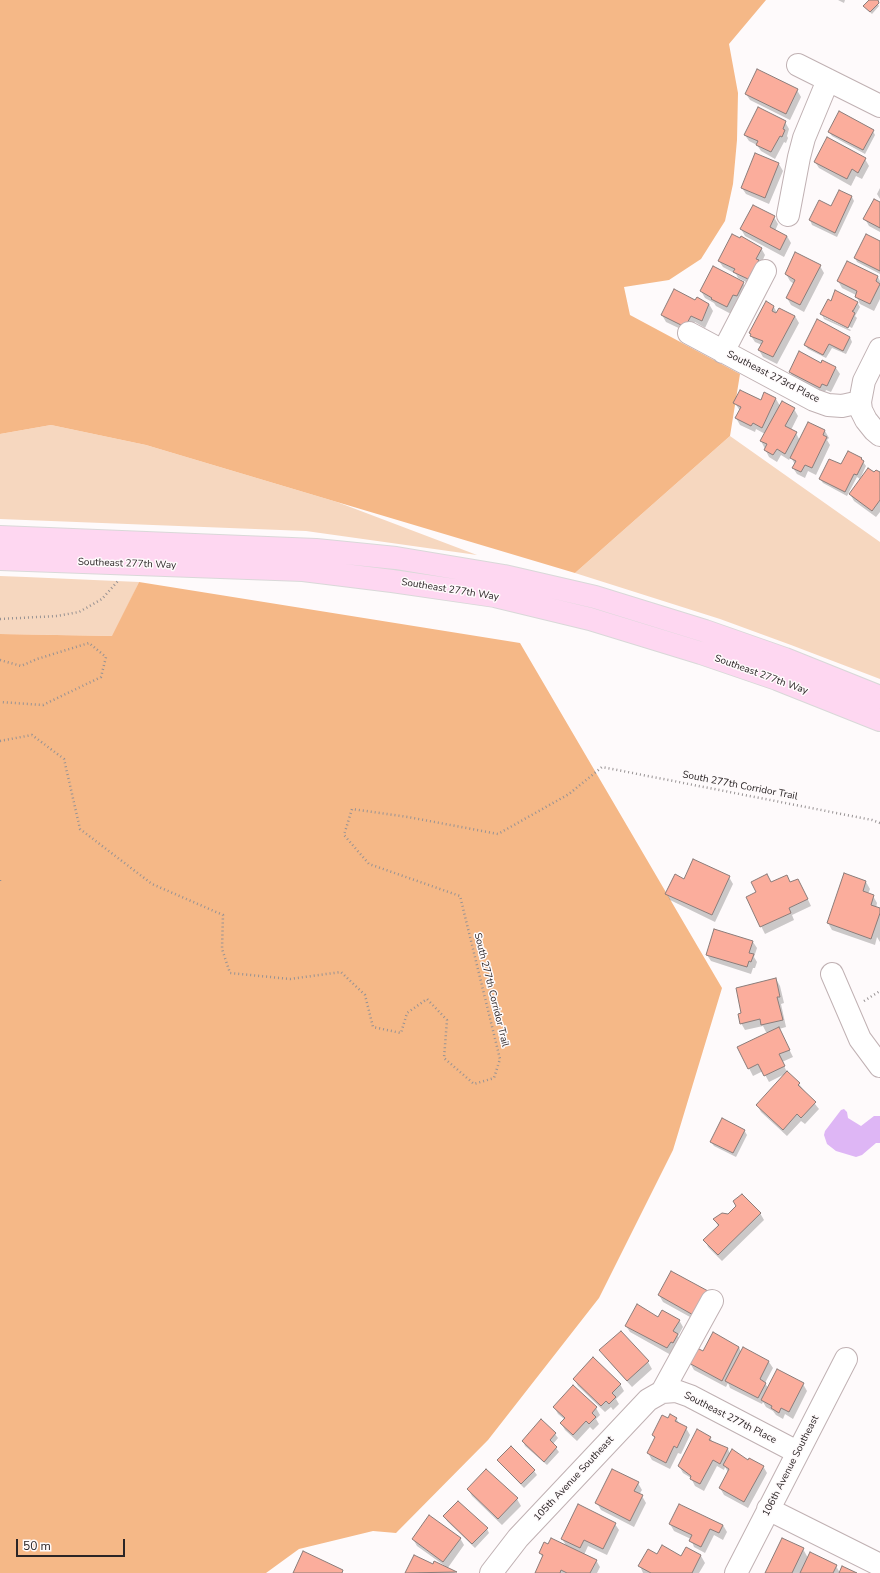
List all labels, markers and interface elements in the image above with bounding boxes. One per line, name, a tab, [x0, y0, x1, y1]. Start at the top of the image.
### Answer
street label: Southeast 273rd Place	[725, 348, 821, 406]
street label: Southeast 277th Way	[78, 556, 176, 572]
street label: Southeast 277th Way	[400, 576, 500, 604]
street label: Southeast 277th Way	[713, 653, 809, 697]
street label: South 277th Corridor Trail	[681, 769, 799, 803]
street label: South 277th Corridor Trail	[471, 932, 511, 1048]
street label: Southeast 277th Place	[682, 1389, 778, 1447]
street label: 106th Avenue Southeast	[760, 1413, 822, 1519]
street label: 105th Avenue Southeast	[532, 1434, 616, 1524]
scale bar	[18, 1531, 127, 1557]
text: 50 m	[23, 1538, 51, 1554]

